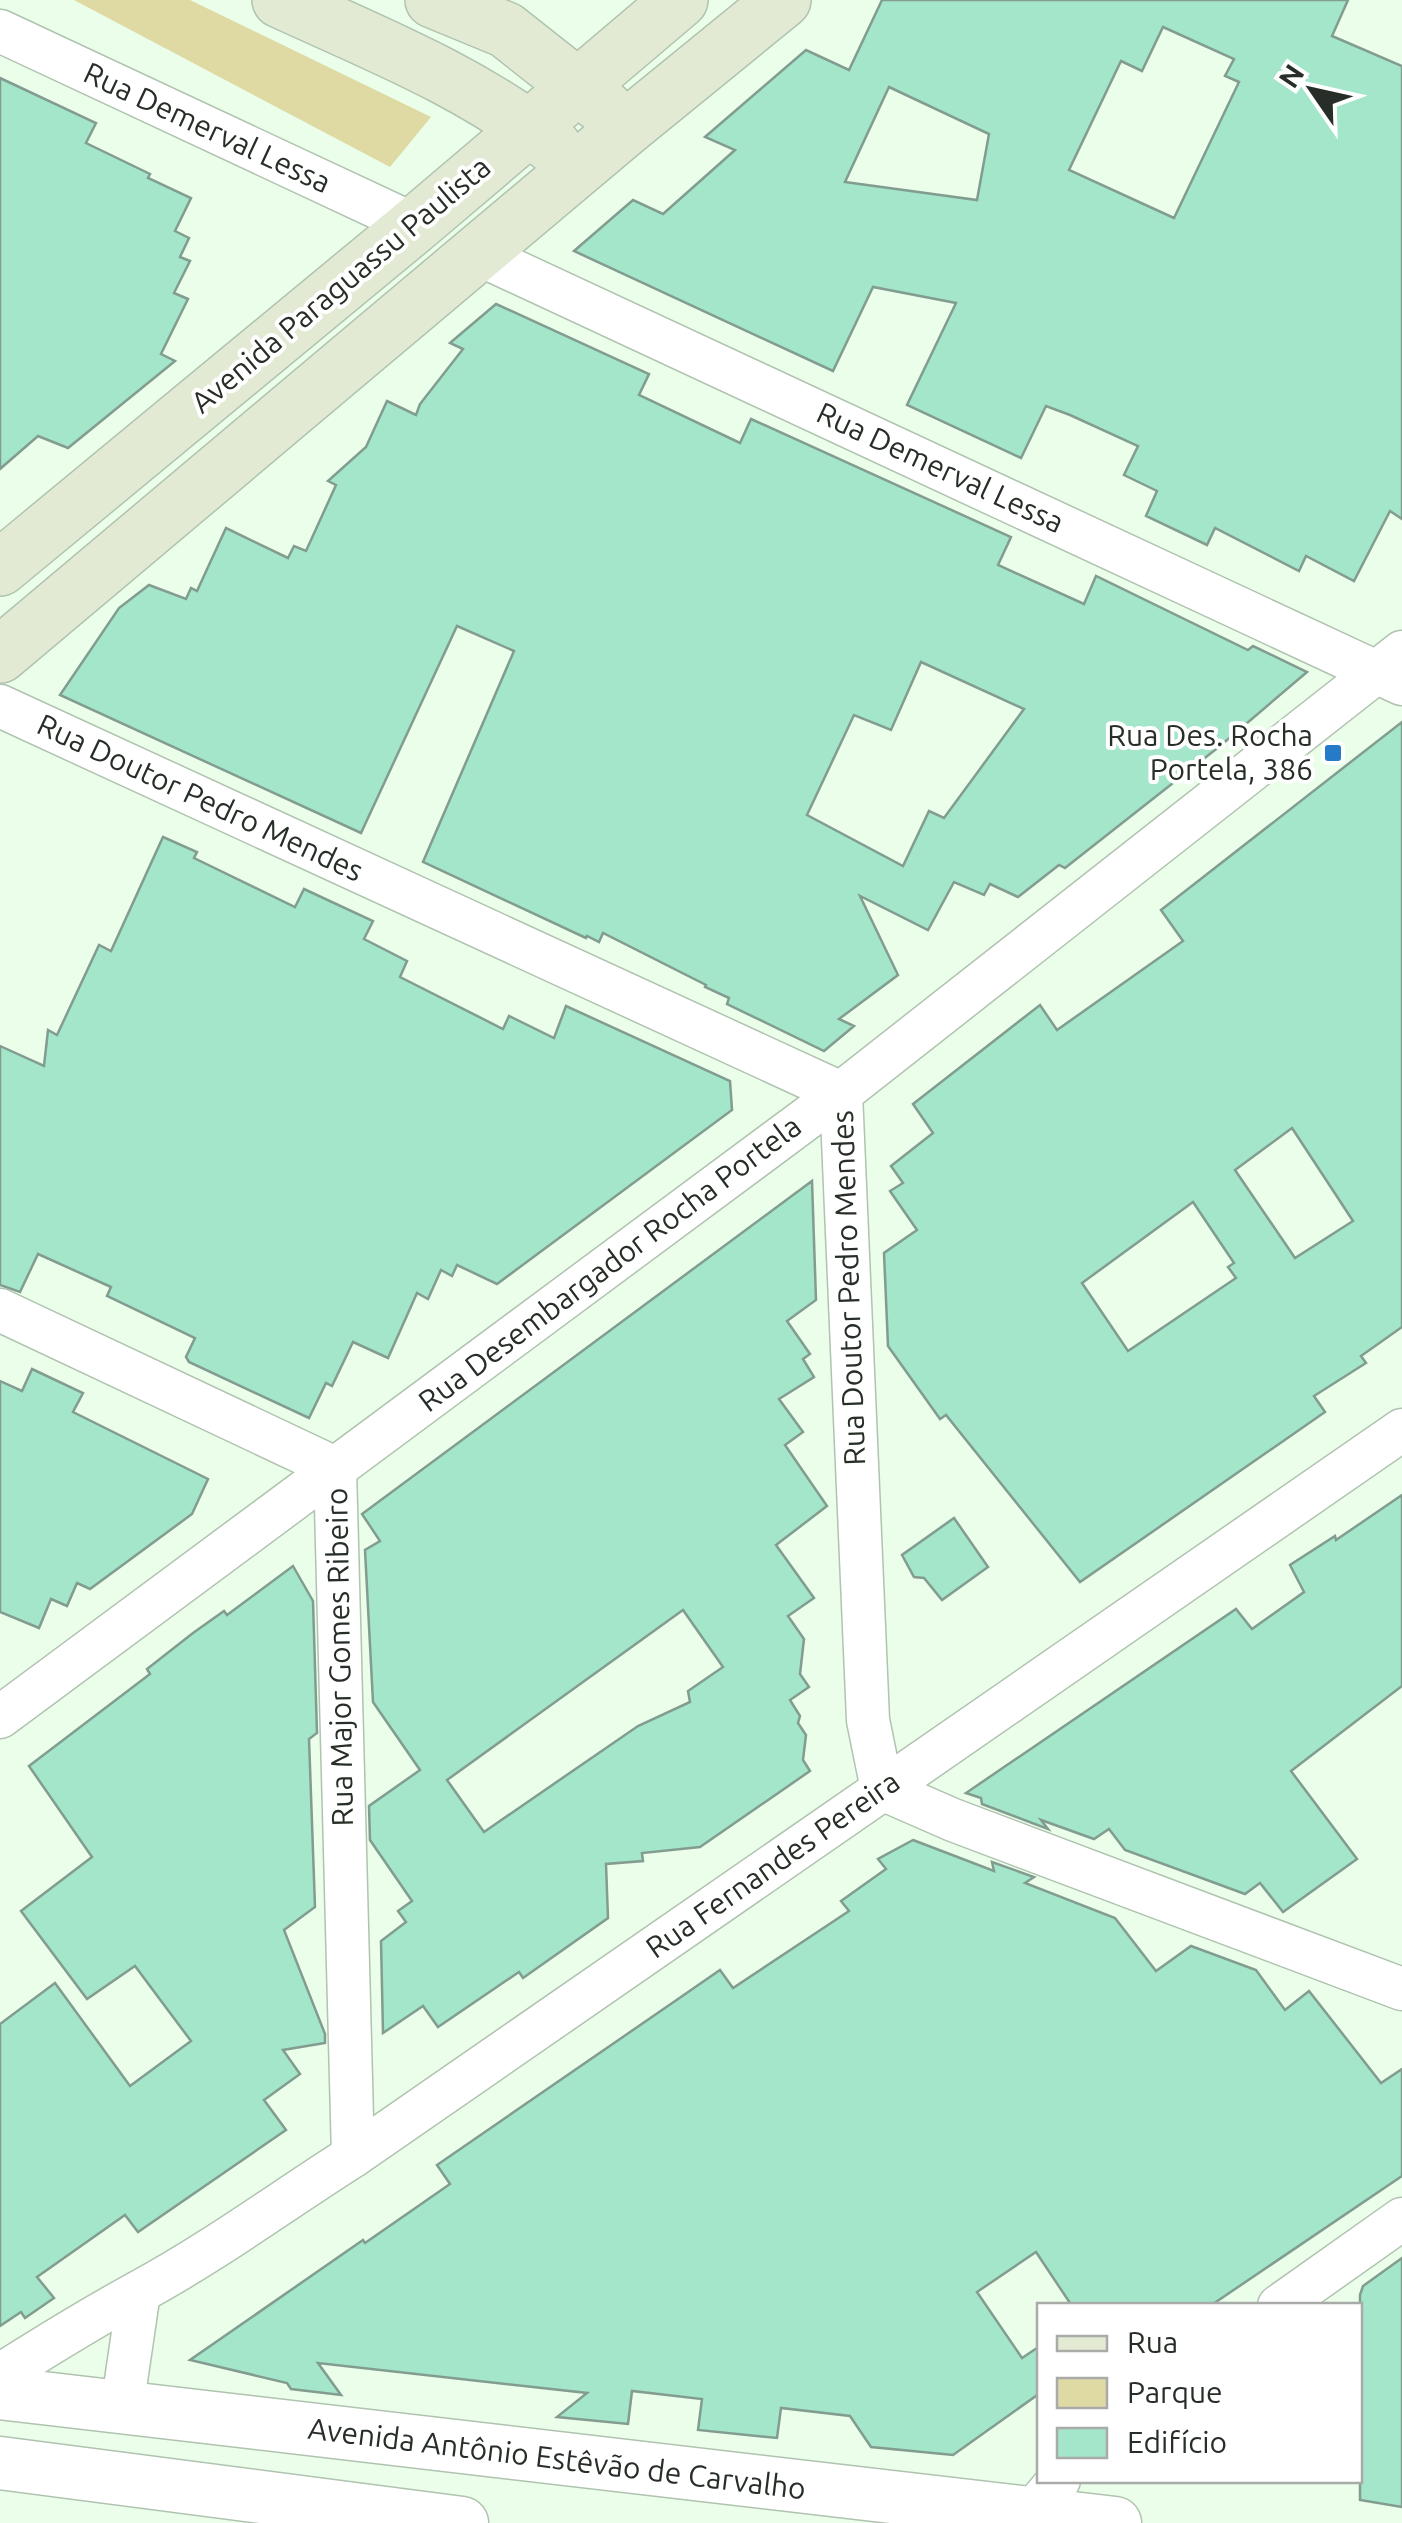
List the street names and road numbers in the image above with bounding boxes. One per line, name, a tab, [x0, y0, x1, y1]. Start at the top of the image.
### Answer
street label: Rua Demerval Lessa	[79, 55, 336, 199]
street label: Avenida Paraguassu Paulista	[184, 149, 497, 419]
street label: Rua Demerval Lessa	[812, 395, 1069, 539]
street label: Rua Doutor Pedro Mendes	[32, 707, 369, 888]
street label: Rua Desembargador Rocha Portela	[412, 1108, 807, 1418]
street label: Rua Doutor Pedro Mendes	[825, 1110, 871, 1466]
street label: Rua Major Gomes Ribeiro	[319, 1487, 359, 1827]
street label: Rua Fernandes Pereira	[639, 1764, 906, 1965]
street label: Avenida Antônio Estêvão de Carvalho	[306, 2411, 808, 2505]

